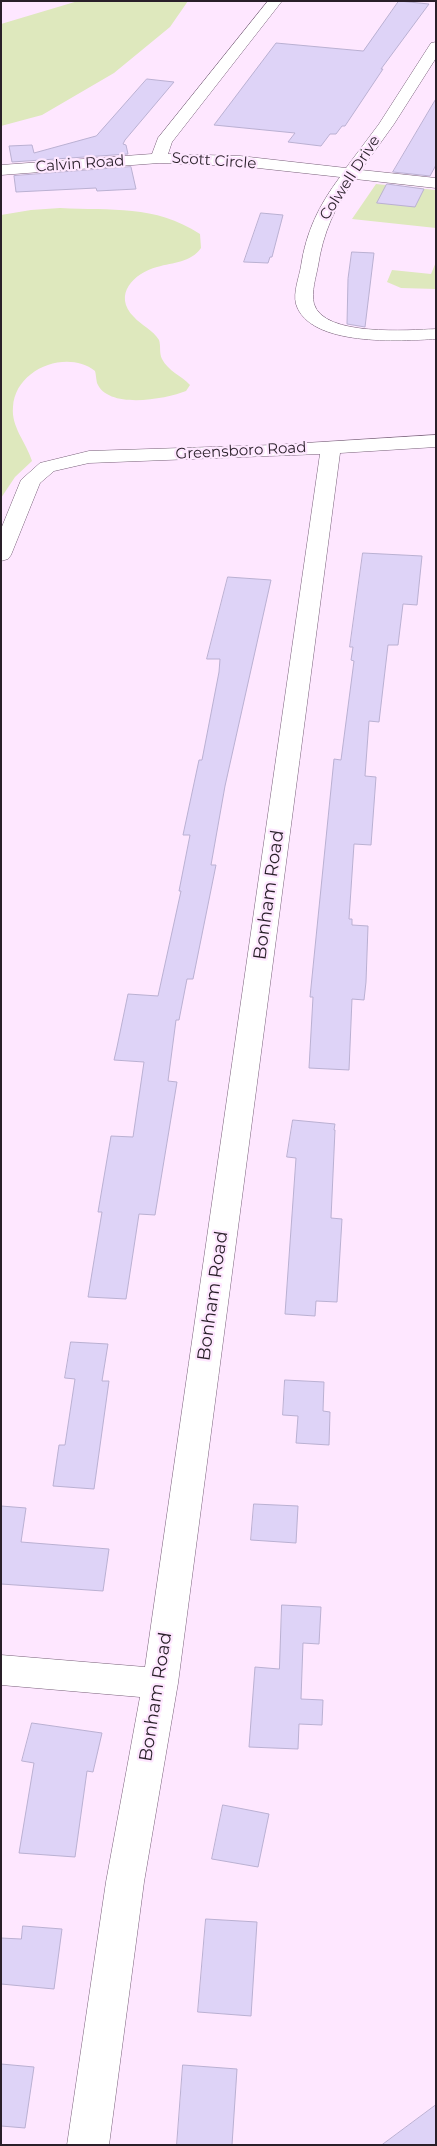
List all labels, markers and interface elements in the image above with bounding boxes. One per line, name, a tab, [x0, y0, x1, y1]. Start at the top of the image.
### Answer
street label: Colwell Drive	[316, 132, 384, 224]
street label: Scott Circle	[171, 149, 257, 173]
street label: Calvin Road	[35, 152, 125, 176]
street label: Greensboro Road	[175, 439, 307, 463]
street label: Bonham Road	[249, 829, 289, 961]
street label: Bonham Road	[193, 1230, 233, 1362]
street label: Bonham Road	[135, 1631, 177, 1763]

